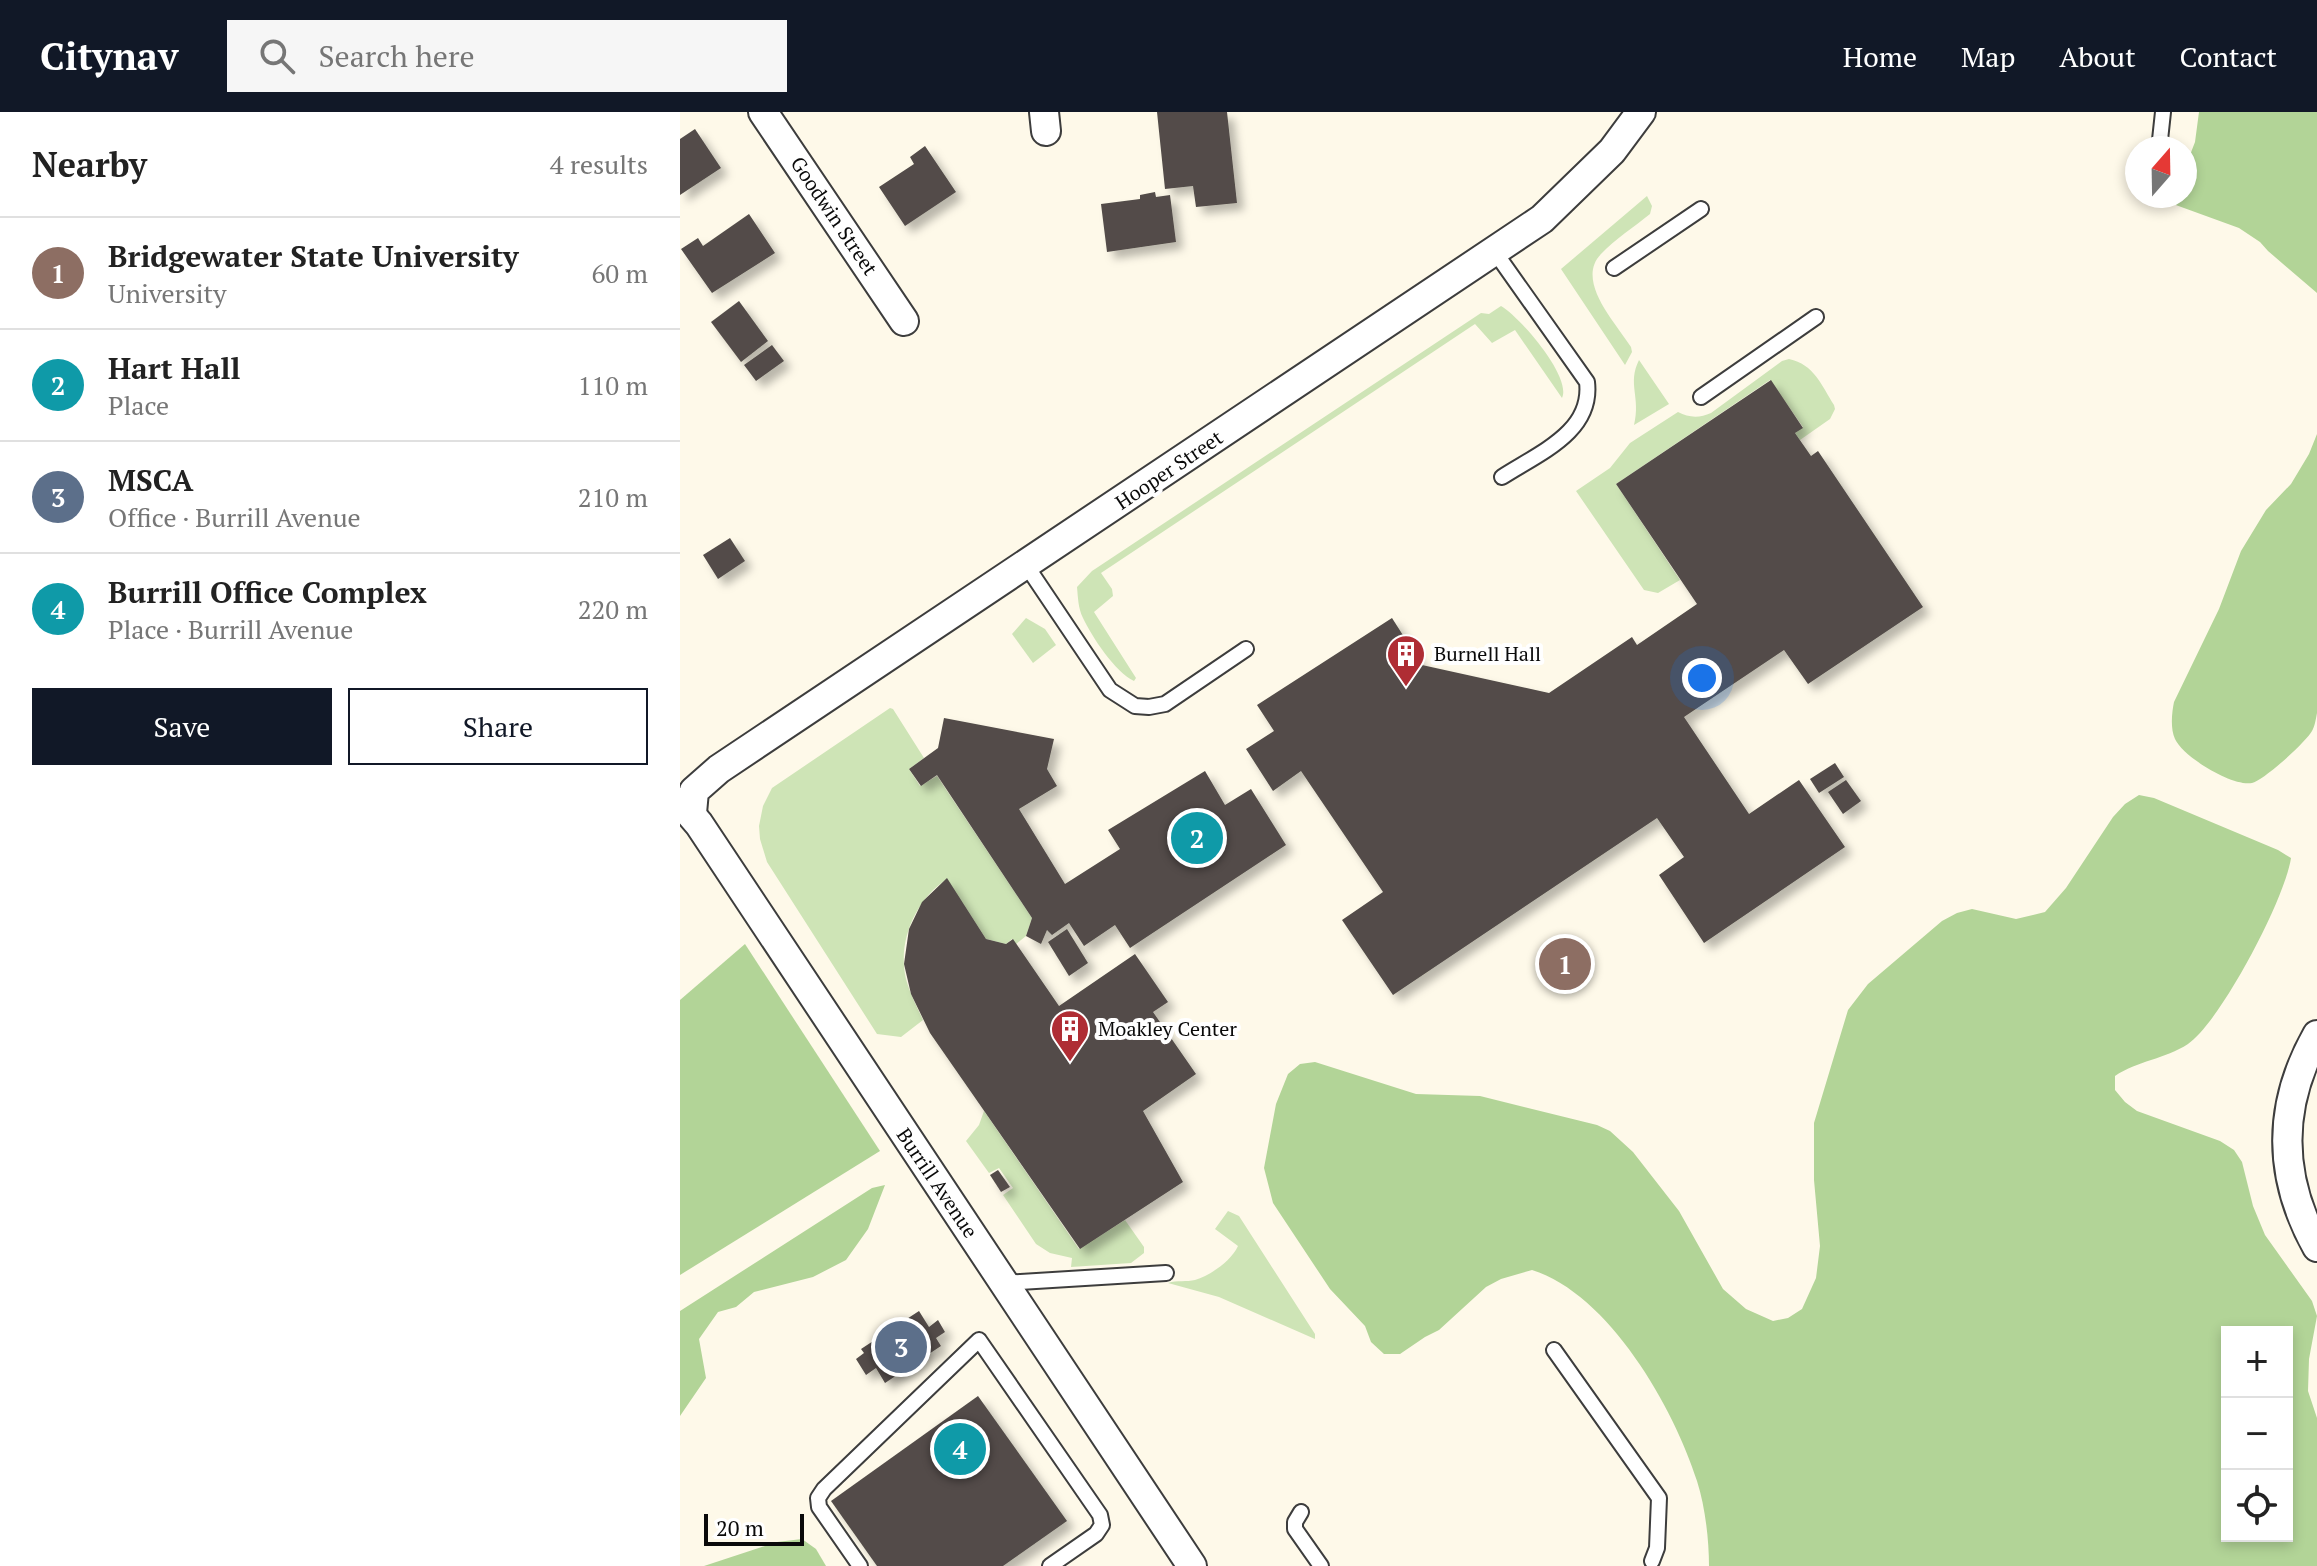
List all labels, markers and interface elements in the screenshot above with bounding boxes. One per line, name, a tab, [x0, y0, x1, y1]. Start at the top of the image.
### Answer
search box	[227, 20, 787, 92]
text: Citynav	[40, 31, 179, 81]
icon: search	[255, 34, 299, 78]
text: Search here	[319, 36, 475, 76]
text: Home	[1843, 38, 1917, 75]
text: Map	[1961, 38, 2015, 75]
text: About	[2059, 38, 2136, 75]
text: Contact	[2180, 38, 2277, 75]
north arrow	[2125, 136, 2197, 208]
text: Nearby	[32, 142, 147, 187]
text: 4 results	[550, 147, 648, 181]
street label: Goodwin Street	[785, 151, 884, 281]
text: Bridgewater State University	[108, 236, 519, 276]
text: 1	[51, 256, 65, 290]
text: 60 m	[592, 256, 648, 290]
text: University	[108, 276, 226, 310]
text: Hart Hall	[108, 348, 240, 388]
text: 2	[51, 368, 65, 402]
text: 110 m	[578, 368, 648, 402]
text: Place	[108, 388, 169, 422]
street label: Hooper Street	[1110, 423, 1228, 515]
text: MSCA	[108, 460, 193, 500]
text: 3	[51, 480, 65, 514]
text: 210 m	[578, 480, 648, 514]
text: Office · Burrill Avenue	[108, 500, 361, 534]
text: Burrill Office Complex	[108, 572, 427, 612]
text: 4	[51, 592, 65, 626]
text: 220 m	[578, 592, 648, 626]
text: Place · Burrill Avenue	[108, 612, 353, 646]
building icon: Burnell Hall	[1385, 633, 1427, 688]
place label: Burnell Hall	[1434, 640, 1541, 667]
your location	[1682, 658, 1722, 698]
button: Save	[32, 688, 332, 765]
button: Share	[348, 688, 648, 765]
pin: 2	[1171, 808, 1223, 868]
pin: 1	[1539, 934, 1591, 994]
building icon: Moakley Center	[1049, 1008, 1091, 1063]
place label: Moakley Center	[1098, 1015, 1237, 1042]
street label: Burrill Avenue	[891, 1122, 984, 1243]
pin: 3	[875, 1317, 927, 1377]
map controls	[2221, 1326, 2293, 1542]
button: +	[2221, 1326, 2293, 1398]
button: −	[2221, 1398, 2293, 1470]
pin: 4	[934, 1419, 986, 1479]
button: locate	[2221, 1470, 2293, 1542]
scale bar	[704, 1510, 804, 1546]
text: 20 m	[716, 1513, 764, 1542]

